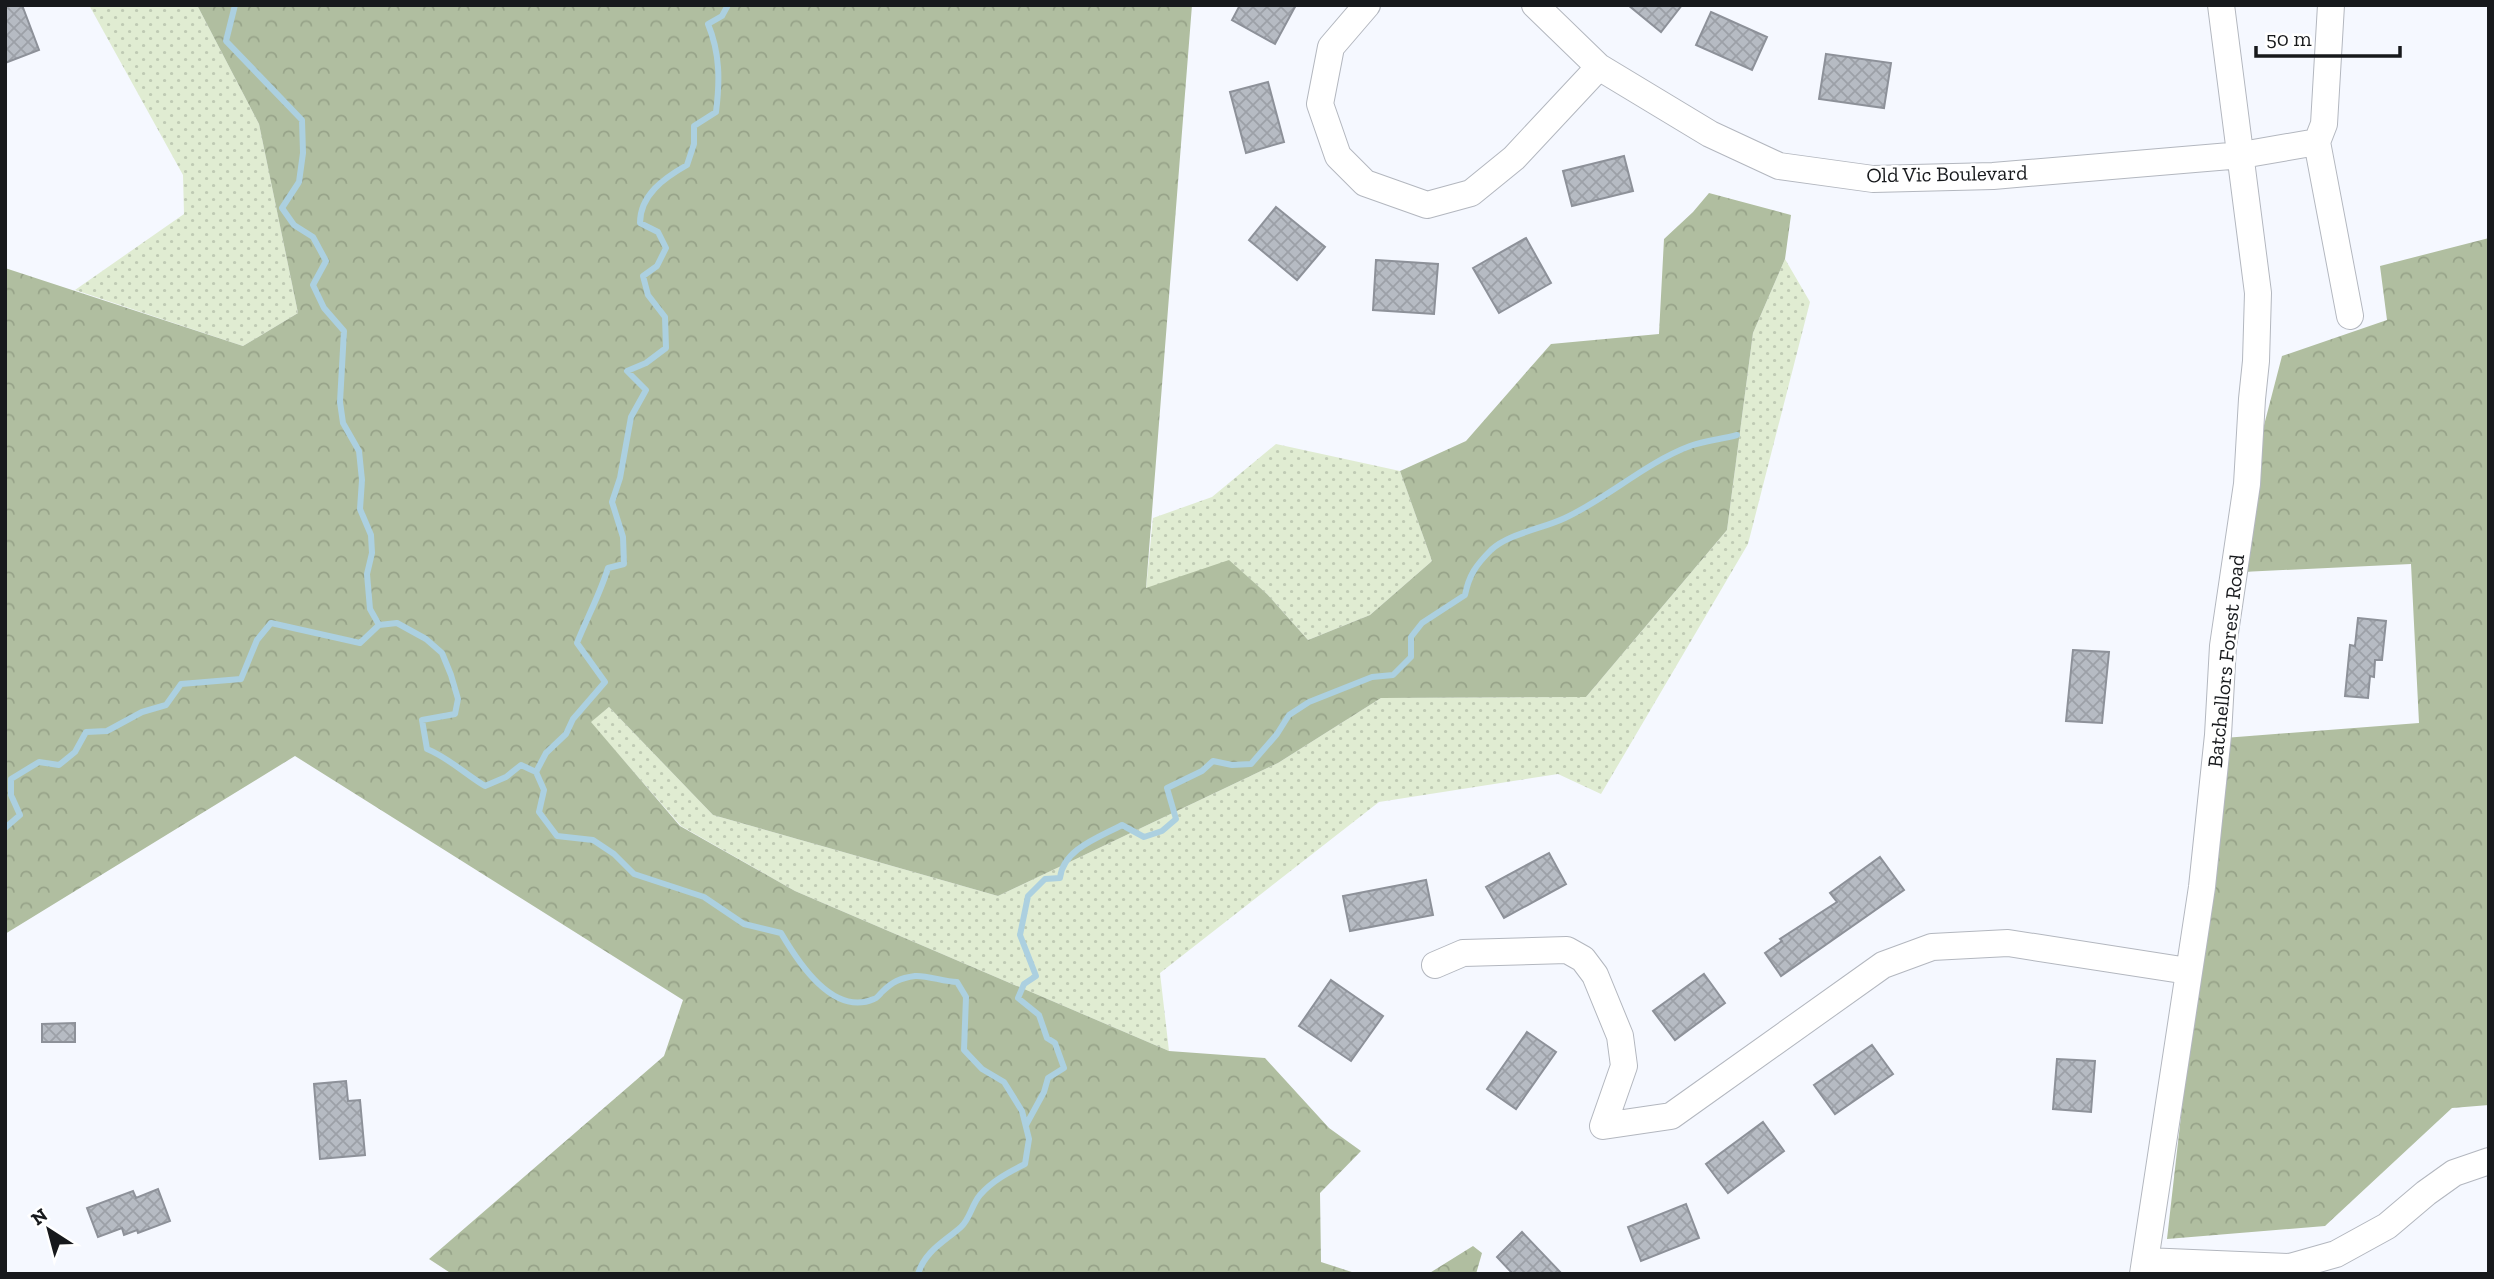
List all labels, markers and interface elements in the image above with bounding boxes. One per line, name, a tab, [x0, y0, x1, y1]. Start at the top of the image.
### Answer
scale bar	[2256, 14, 2400, 58]
text: 50 m	[2266, 26, 2312, 51]
street label: Old Vic Boulevard	[1866, 160, 2028, 187]
street label: Batchellors Forest Road	[2202, 553, 2249, 769]
north arrow	[14, 1195, 84, 1265]
text: N	[27, 1203, 52, 1230]

